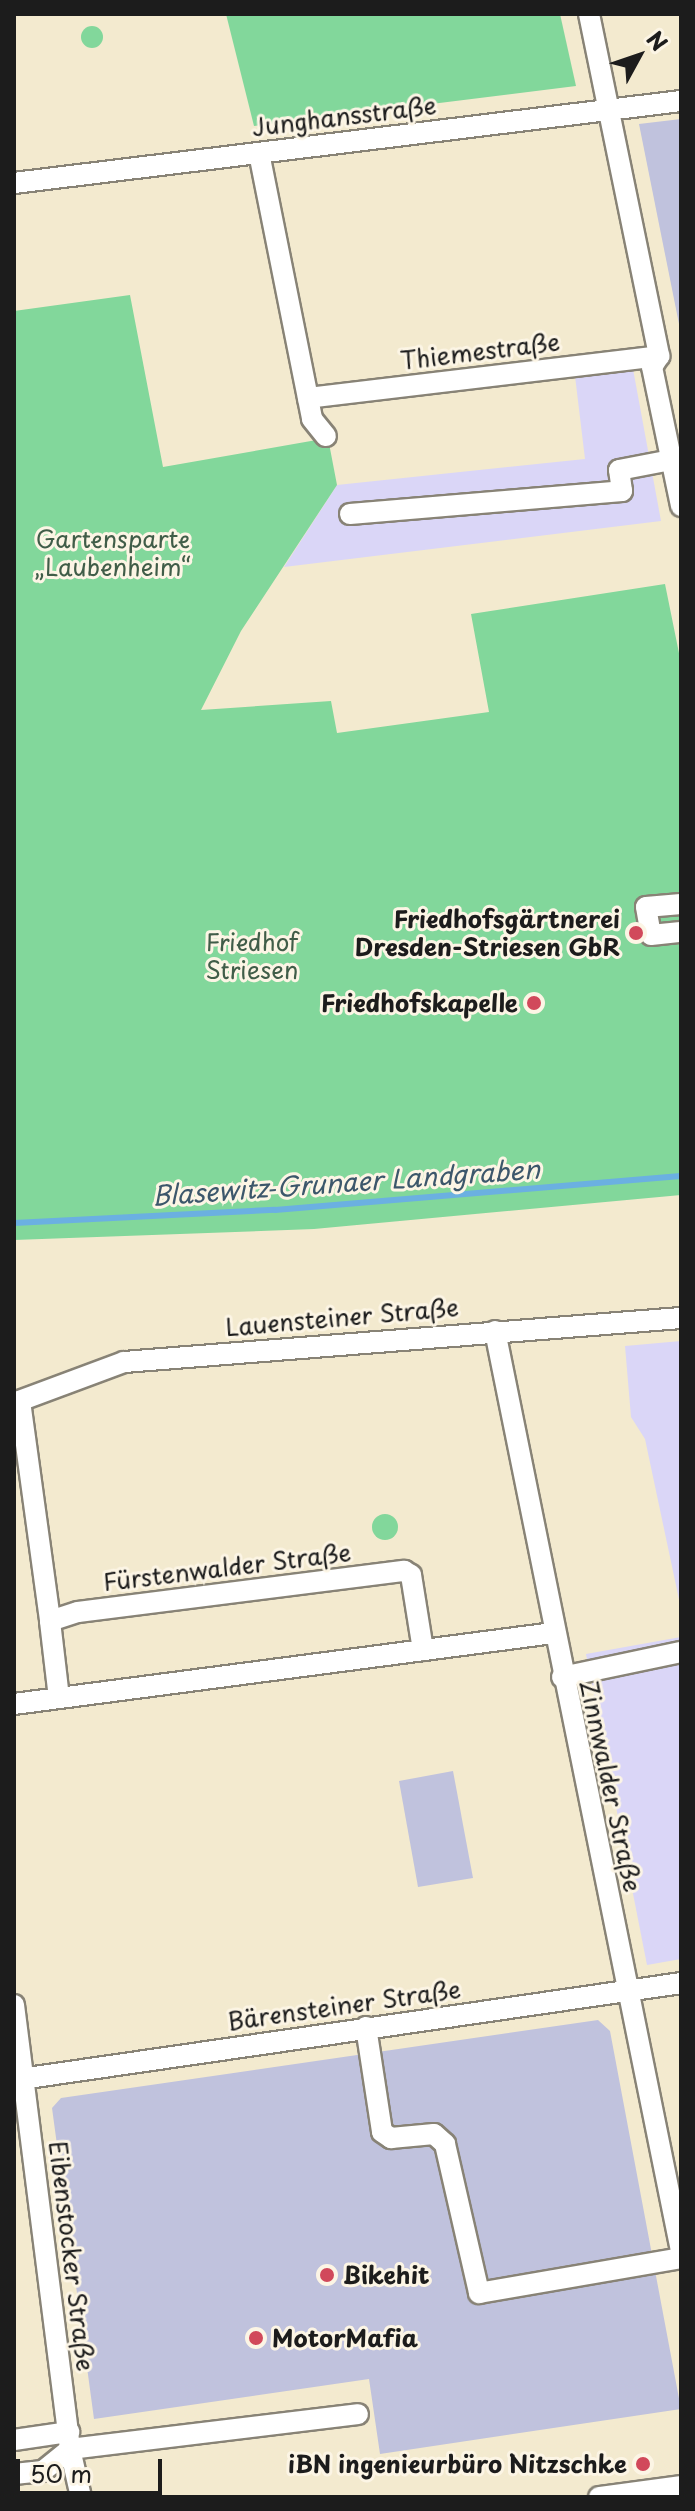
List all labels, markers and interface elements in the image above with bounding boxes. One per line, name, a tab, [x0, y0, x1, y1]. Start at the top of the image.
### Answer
north arrow	[599, 16, 679, 96]
text: N	[640, 23, 676, 58]
street label: Junghansstraße	[250, 90, 438, 142]
street label: Thiemestraße	[399, 327, 561, 375]
park label: Gartensparte „Laubenheim“	[35, 525, 191, 581]
place label: Friedhofsgärtnerei Dresden-Striesen GbR	[354, 905, 620, 961]
marker: Friedhofsgärtnerei Dresden-Striesen GbR	[627, 924, 645, 942]
park label: Friedhof Striesen	[206, 928, 298, 984]
place label: Friedhofskapelle	[321, 989, 518, 1017]
marker: Friedhofskapelle	[525, 994, 543, 1012]
water label: Blasewitz‐Grunaer Landgraben	[151, 1153, 541, 1211]
street label: Lauensteiner Straße	[223, 1292, 461, 1342]
street label: Fürstenwalder Straße	[101, 1537, 353, 1597]
street label: Zinnwalder Straße	[574, 1677, 648, 1895]
street label: Bärensteiner Straße	[225, 1974, 463, 2036]
street label: Eibenstocker Straße	[44, 2139, 100, 2373]
place label: Bikehit	[343, 2261, 430, 2289]
marker: Bikehit	[318, 2266, 336, 2284]
place label: MotorMafia	[272, 2324, 418, 2352]
marker: MotorMafia	[247, 2329, 265, 2347]
scale bar	[20, 2443, 166, 2493]
place label: iBN ingenieurbüro Nitzschke	[286, 2450, 627, 2478]
text: 50 m	[30, 2455, 92, 2491]
marker: iBN ingenieurbüro Nitzschke	[634, 2455, 652, 2473]

